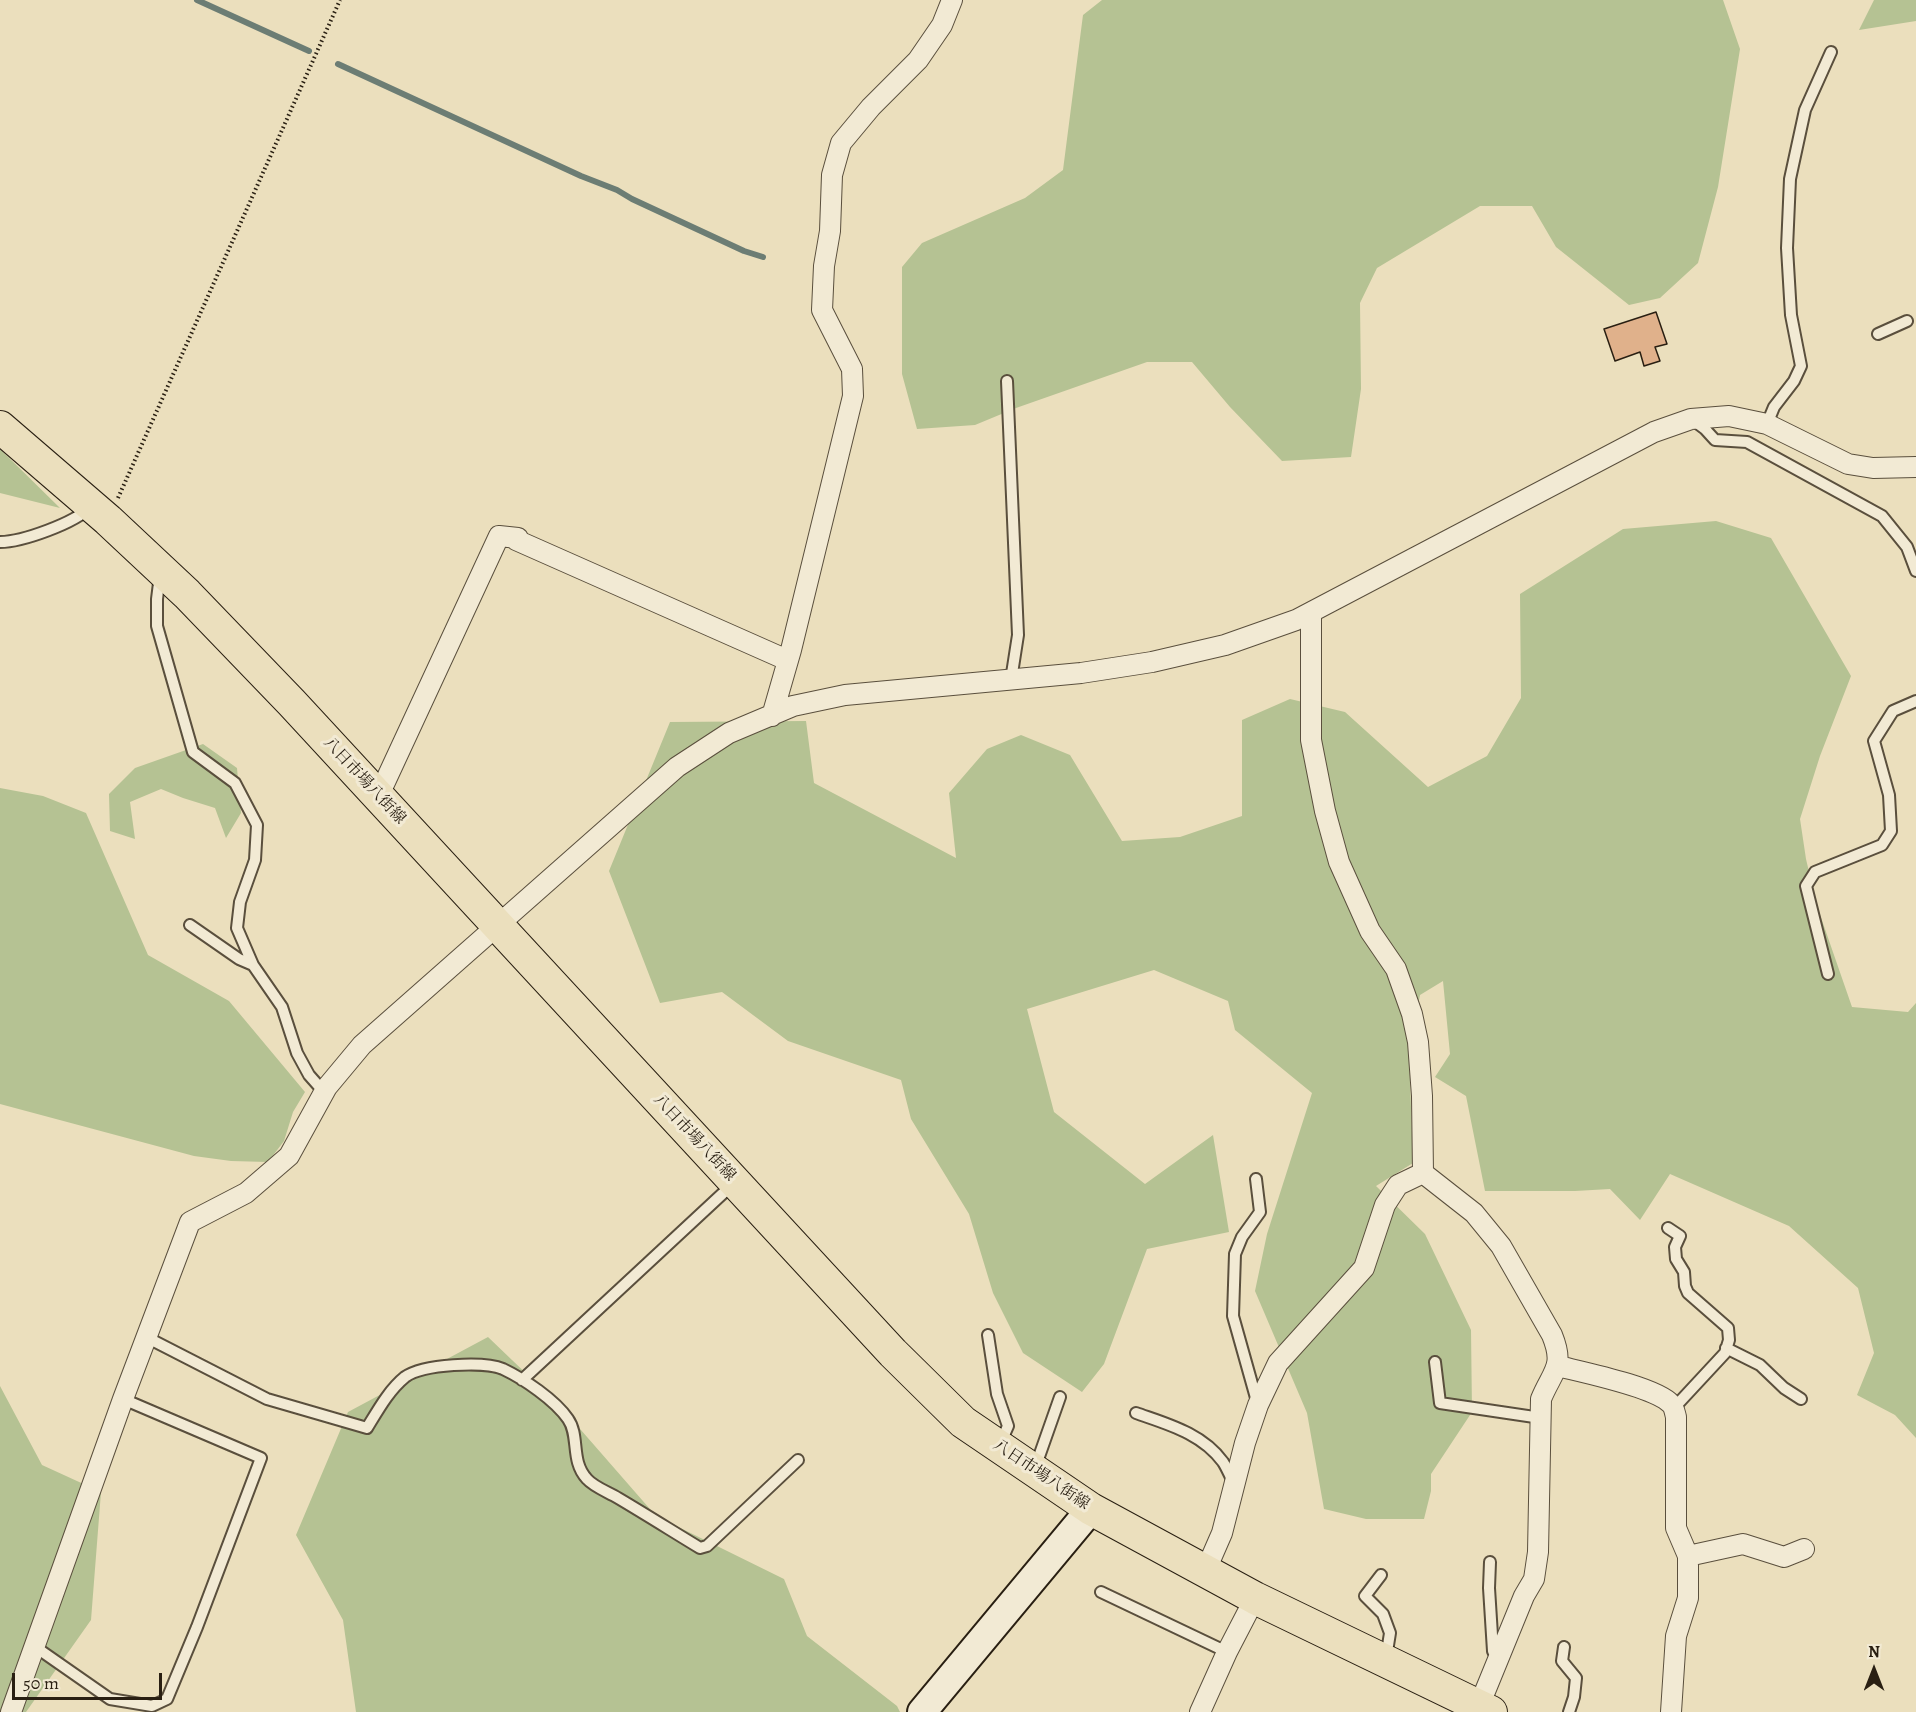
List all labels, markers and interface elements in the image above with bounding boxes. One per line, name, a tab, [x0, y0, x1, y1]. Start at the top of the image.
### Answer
street label: 八日市場八街線	[319, 733, 409, 829]
street label: 八日市場八街線	[649, 1090, 739, 1186]
street label: 八日市場八街線	[989, 1436, 1093, 1514]
north arrow	[1844, 1640, 1904, 1700]
text: N	[1868, 1641, 1880, 1663]
scale bar	[15, 1661, 165, 1699]
text: 50 m	[23, 1671, 59, 1695]

